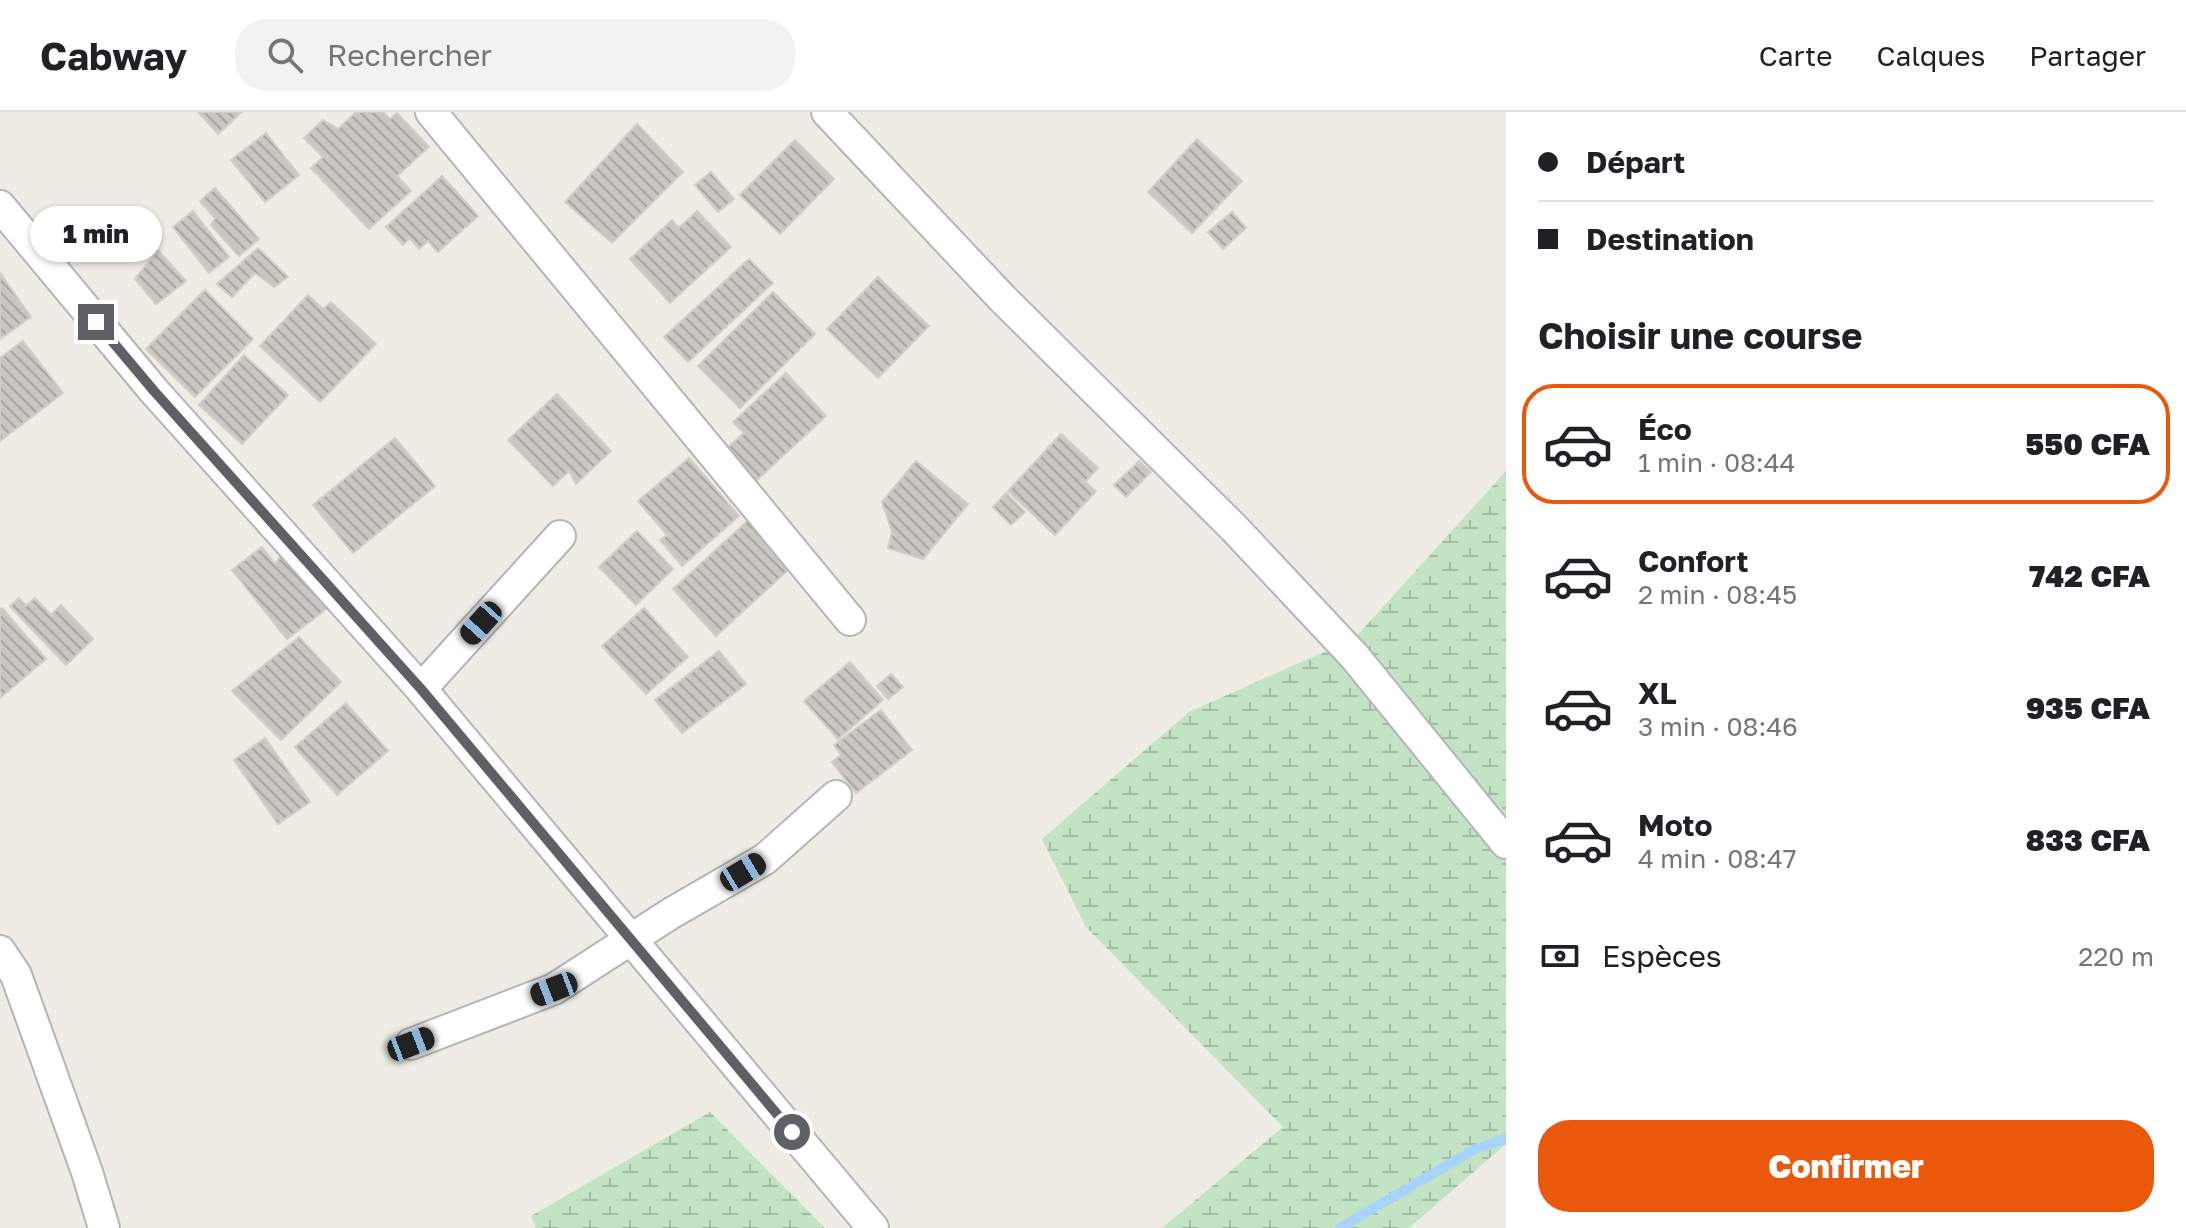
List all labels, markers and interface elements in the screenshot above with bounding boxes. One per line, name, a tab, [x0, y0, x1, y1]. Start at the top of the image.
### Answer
search box	[235, 19, 795, 91]
text: Cabway	[40, 33, 187, 78]
icon: search	[263, 33, 307, 77]
text: Rechercher	[327, 37, 492, 73]
text: Carte	[1759, 39, 1832, 72]
text: Calques	[1876, 39, 1985, 72]
text: Partager	[2029, 39, 2146, 72]
text: Départ	[1586, 144, 1685, 180]
callout: 1 min	[30, 206, 162, 262]
text: 1 min	[63, 218, 129, 249]
text: Destination	[1586, 221, 1754, 257]
route end	[78, 304, 114, 340]
text: Choisir une course	[1538, 314, 1862, 357]
icon: car	[1542, 408, 1614, 480]
text: Éco	[1638, 411, 1692, 447]
text: 550 CFA	[2025, 426, 2150, 462]
text: 1 min · 08:44	[1638, 447, 1795, 478]
icon: car	[1542, 540, 1614, 612]
text: Confort	[1638, 543, 1749, 579]
text: 742 CFA	[2029, 558, 2150, 594]
text: 2 min · 08:45	[1638, 579, 1797, 610]
car	[456, 597, 506, 649]
icon: car	[1542, 672, 1614, 744]
text: XL	[1638, 675, 1677, 711]
text: 935 CFA	[2026, 690, 2150, 726]
text: 3 min · 08:46	[1638, 711, 1798, 742]
icon: car	[1542, 804, 1614, 876]
text: Moto	[1638, 807, 1713, 843]
text: 833 CFA	[2025, 822, 2150, 858]
text: 4 min · 08:47	[1638, 843, 1797, 874]
car	[716, 849, 770, 895]
icon: cash	[1538, 934, 1582, 978]
text: Espèces	[1602, 938, 1722, 974]
text: 220 m	[2078, 941, 2154, 972]
car	[527, 969, 581, 1009]
car	[384, 1024, 438, 1064]
route start	[774, 1114, 810, 1150]
button: Confirmer	[1538, 1120, 2154, 1212]

